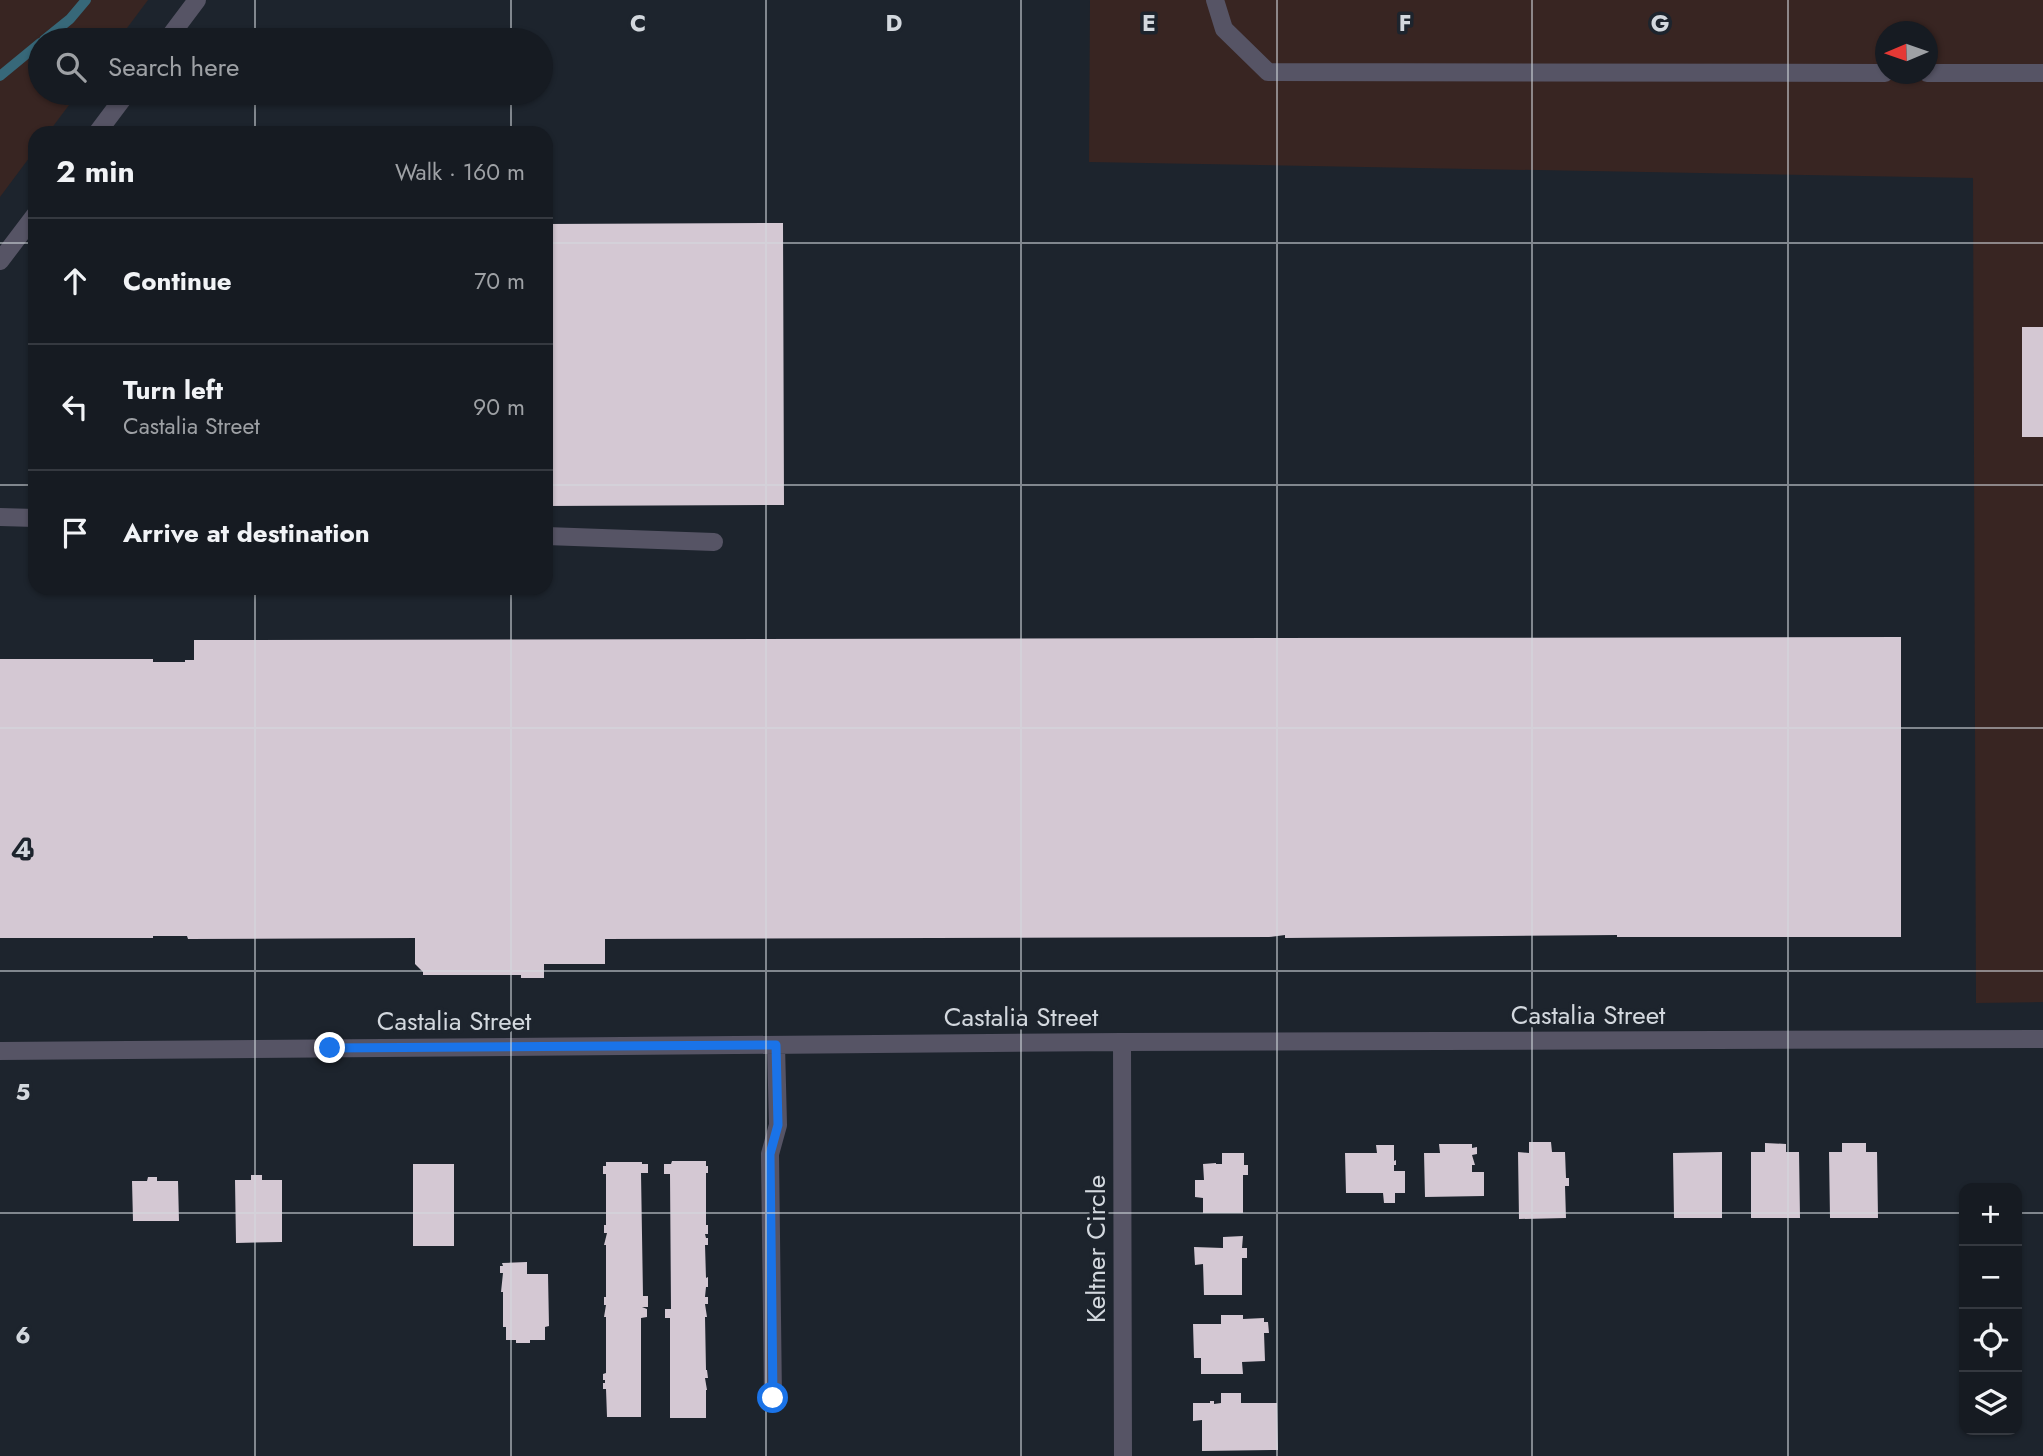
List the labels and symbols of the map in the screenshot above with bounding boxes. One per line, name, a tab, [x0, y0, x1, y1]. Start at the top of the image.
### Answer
text: C	[630, 6, 646, 40]
text: D	[886, 6, 903, 40]
text: E	[1142, 6, 1156, 40]
text: F	[1399, 6, 1411, 40]
text: G	[1651, 6, 1669, 40]
north arrow	[1875, 21, 1938, 84]
text: 4	[15, 832, 31, 866]
street label: Castalia Street	[1511, 996, 1666, 1034]
street label: Castalia Street	[944, 998, 1099, 1036]
street label: Castalia Street	[377, 1002, 532, 1040]
route end	[314, 1032, 345, 1063]
text: 5	[16, 1075, 30, 1109]
street label: Keltner Circle	[1077, 1175, 1115, 1323]
text: 6	[15, 1318, 31, 1352]
route start	[757, 1382, 788, 1413]

